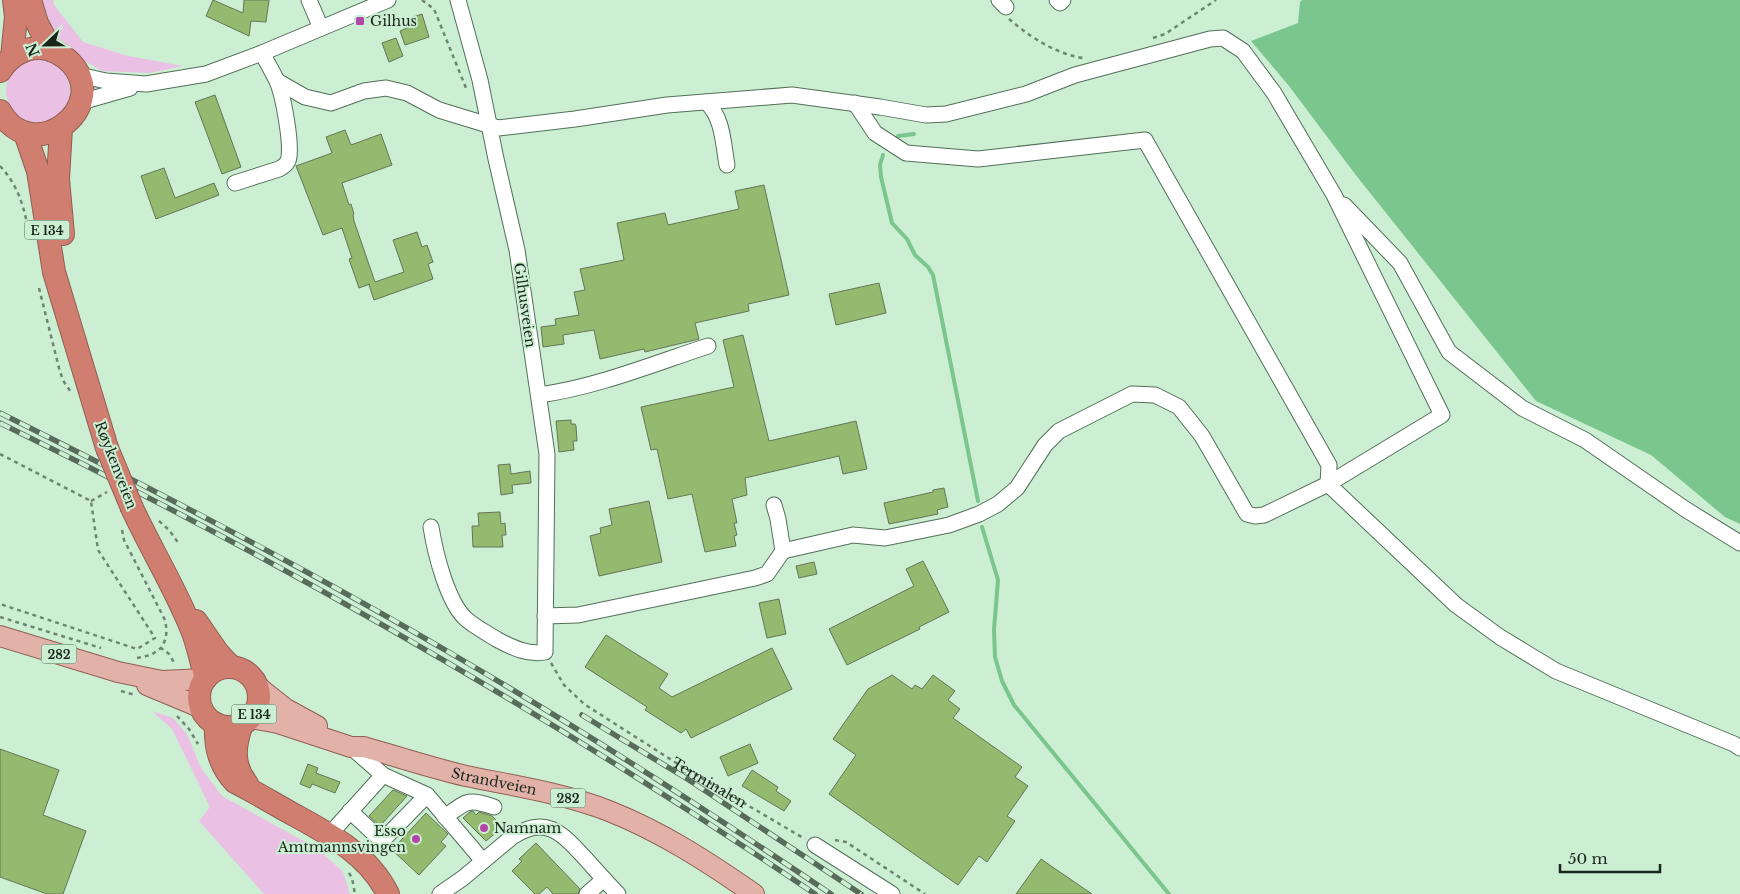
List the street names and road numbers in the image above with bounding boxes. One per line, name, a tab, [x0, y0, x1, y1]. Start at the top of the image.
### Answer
road number: E 134	[24, 220, 70, 240]
street label: Gilhusveien	[510, 261, 540, 349]
street label: Røykenveien	[91, 418, 141, 512]
road number: 282	[42, 644, 76, 664]
road number: E 134	[232, 704, 276, 724]
street label: Terminalen	[668, 753, 750, 812]
street label: Strandveien	[450, 764, 539, 799]
road number: 282	[550, 788, 586, 808]

